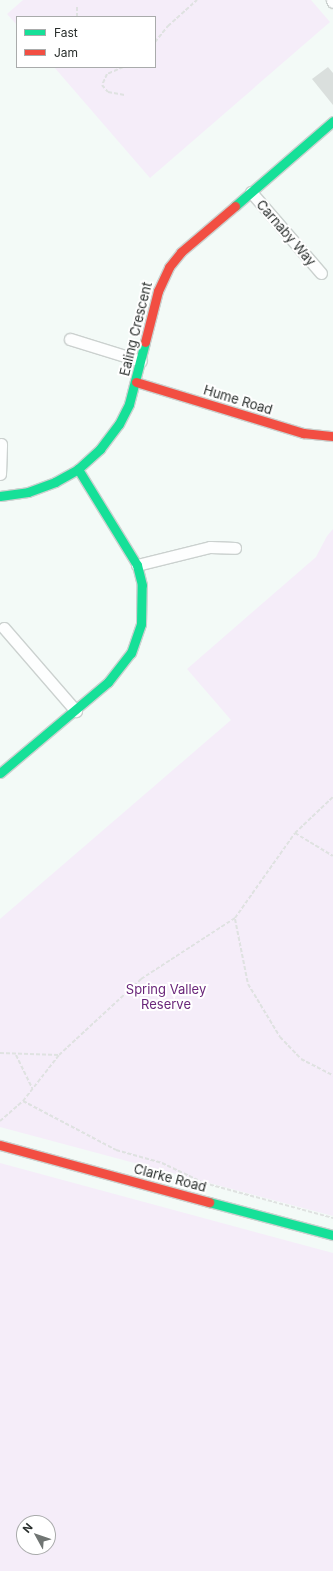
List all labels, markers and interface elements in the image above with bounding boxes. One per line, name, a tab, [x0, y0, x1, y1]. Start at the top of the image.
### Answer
legend	[16, 16, 156, 68]
text: Fast	[54, 25, 78, 40]
text: Jam	[54, 45, 78, 60]
street label: Carnaby Way	[253, 197, 319, 269]
street label: Ealing Crescent	[117, 280, 155, 378]
street label: Hume Road	[202, 382, 274, 418]
park label: Spring Valley Reserve	[126, 982, 206, 1013]
street label: Clarke Road	[132, 1161, 208, 1195]
north arrow	[16, 1515, 56, 1555]
text: N	[20, 1520, 36, 1536]

